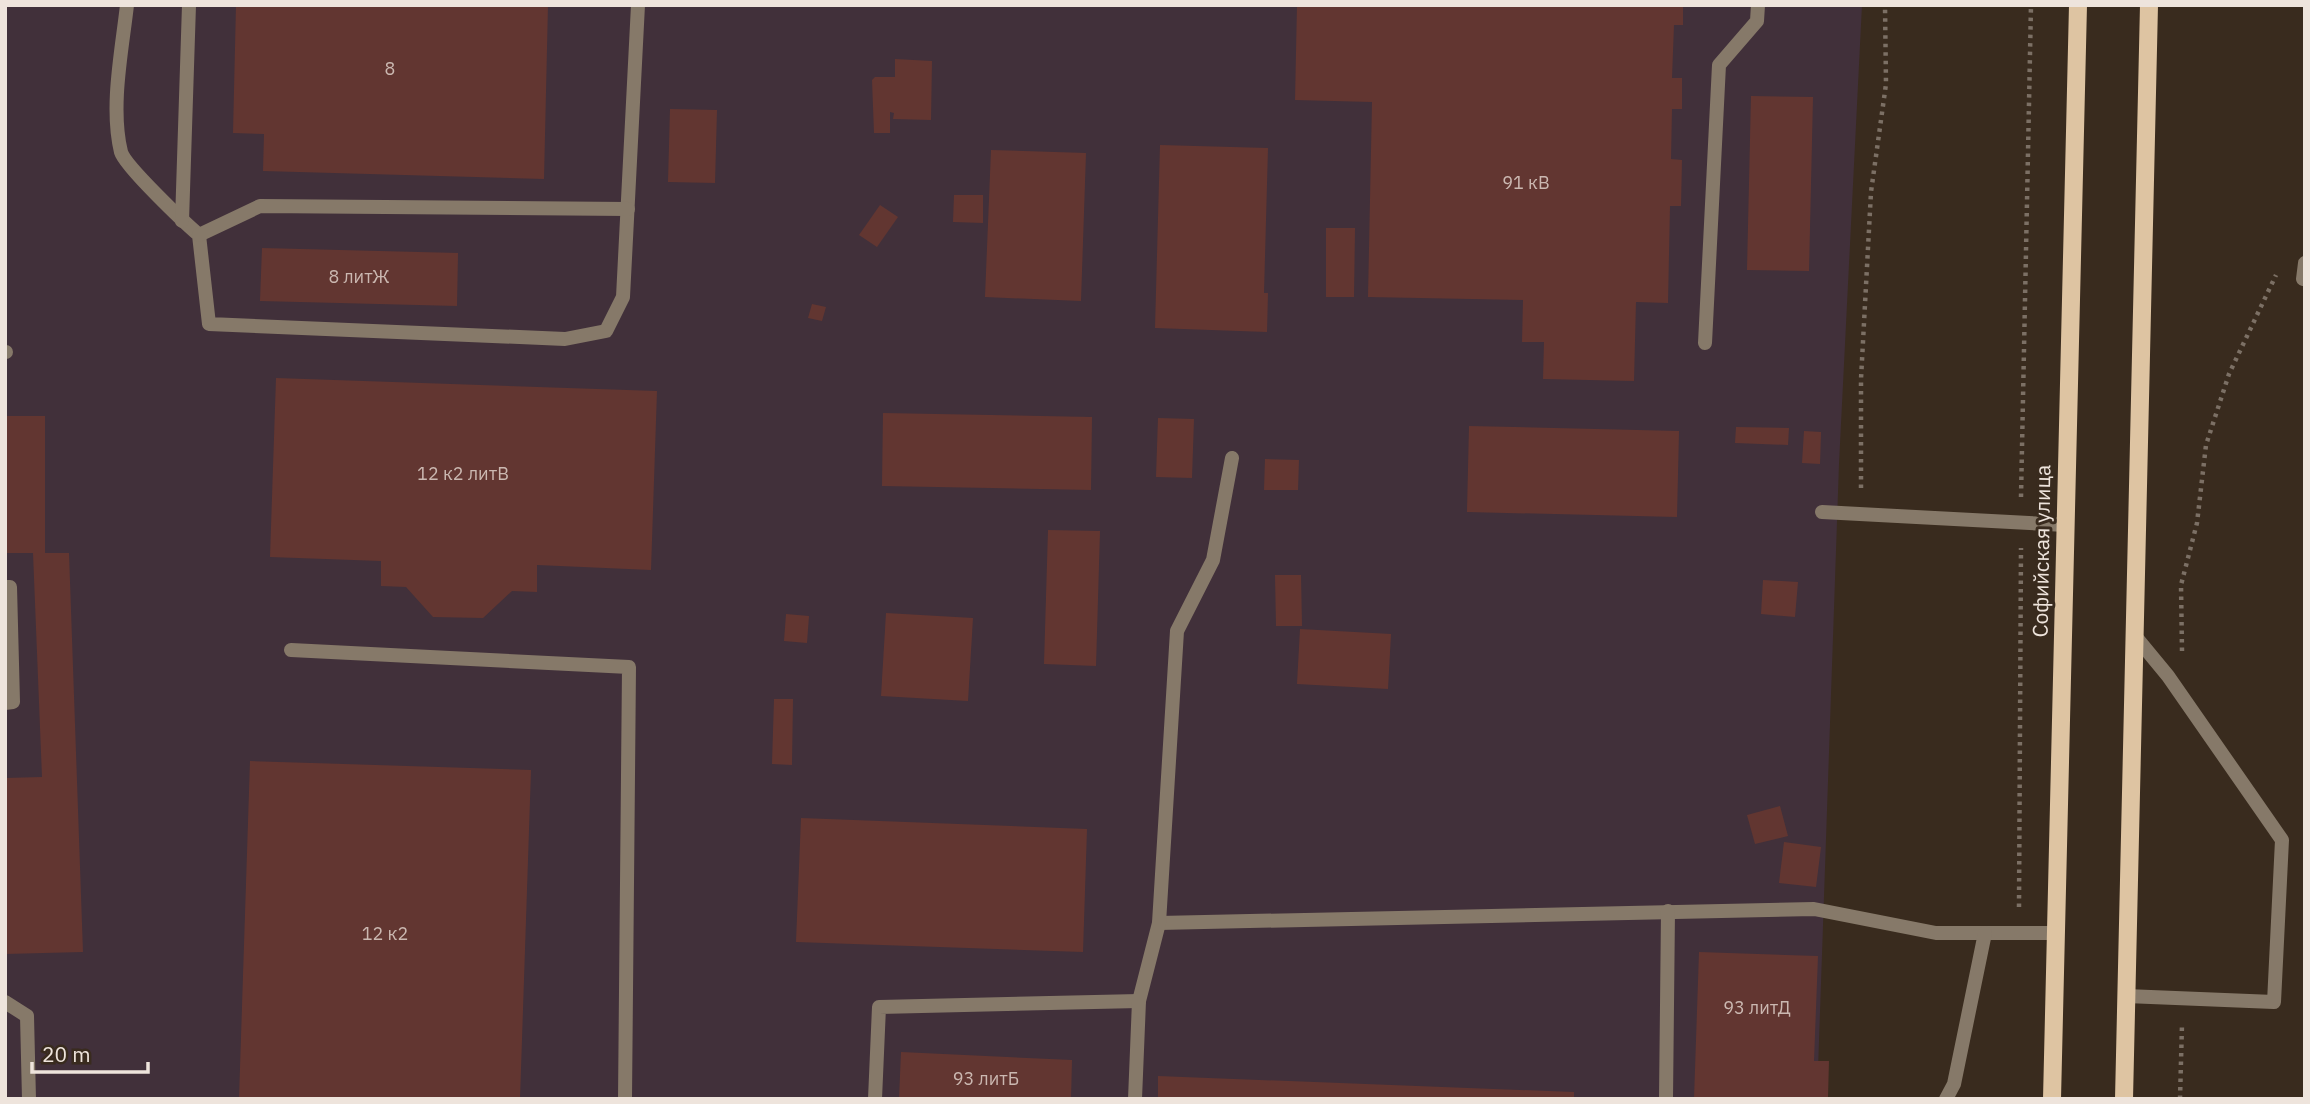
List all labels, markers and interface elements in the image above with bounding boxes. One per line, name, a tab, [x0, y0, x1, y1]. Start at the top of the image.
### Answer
house number: 8	[385, 57, 395, 80]
house number: 91 кВ	[1502, 171, 1550, 194]
house number: 8 литЖ	[328, 265, 390, 288]
house number: 12 к2 литВ	[417, 462, 509, 485]
street label: Софийская улица	[2025, 464, 2057, 638]
house number: 12 к2	[362, 922, 408, 945]
house number: 93 литД	[1723, 996, 1791, 1019]
scale bar	[32, 1030, 147, 1074]
text: 20 m	[42, 1040, 91, 1068]
house number: 93 литБ	[953, 1067, 1019, 1090]

